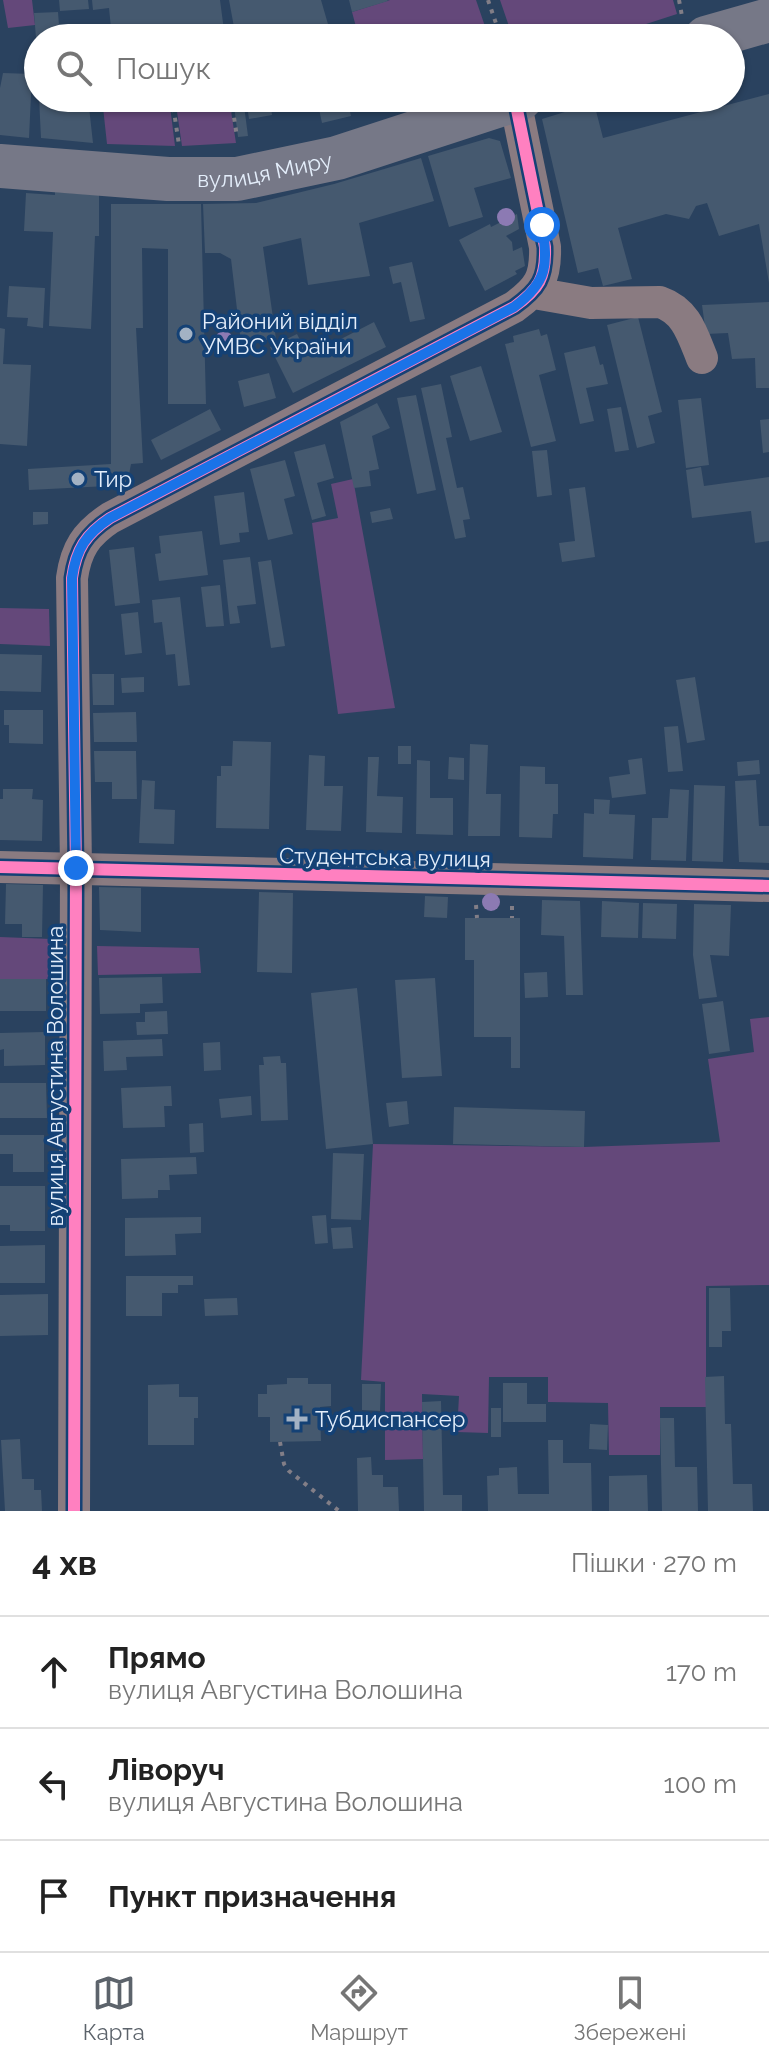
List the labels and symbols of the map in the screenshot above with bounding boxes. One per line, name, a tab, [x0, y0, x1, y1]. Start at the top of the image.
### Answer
street label: вулиця Миру	[197, 146, 334, 192]
route start	[524, 207, 560, 243]
place label: Районий відділ УМВС України	[202, 308, 358, 359]
marker: Районий відділ УМВС України	[177, 325, 195, 343]
place label: Тир	[94, 466, 132, 492]
marker: Тир	[69, 470, 87, 488]
street label: Студентська вулиця	[279, 842, 491, 872]
route end	[58, 850, 94, 886]
street label: вулиця Августина Волошина	[42, 926, 68, 1226]
place label: Тубдиспансер	[315, 1406, 465, 1432]
marker: Тубдиспансер	[286, 1408, 308, 1430]

